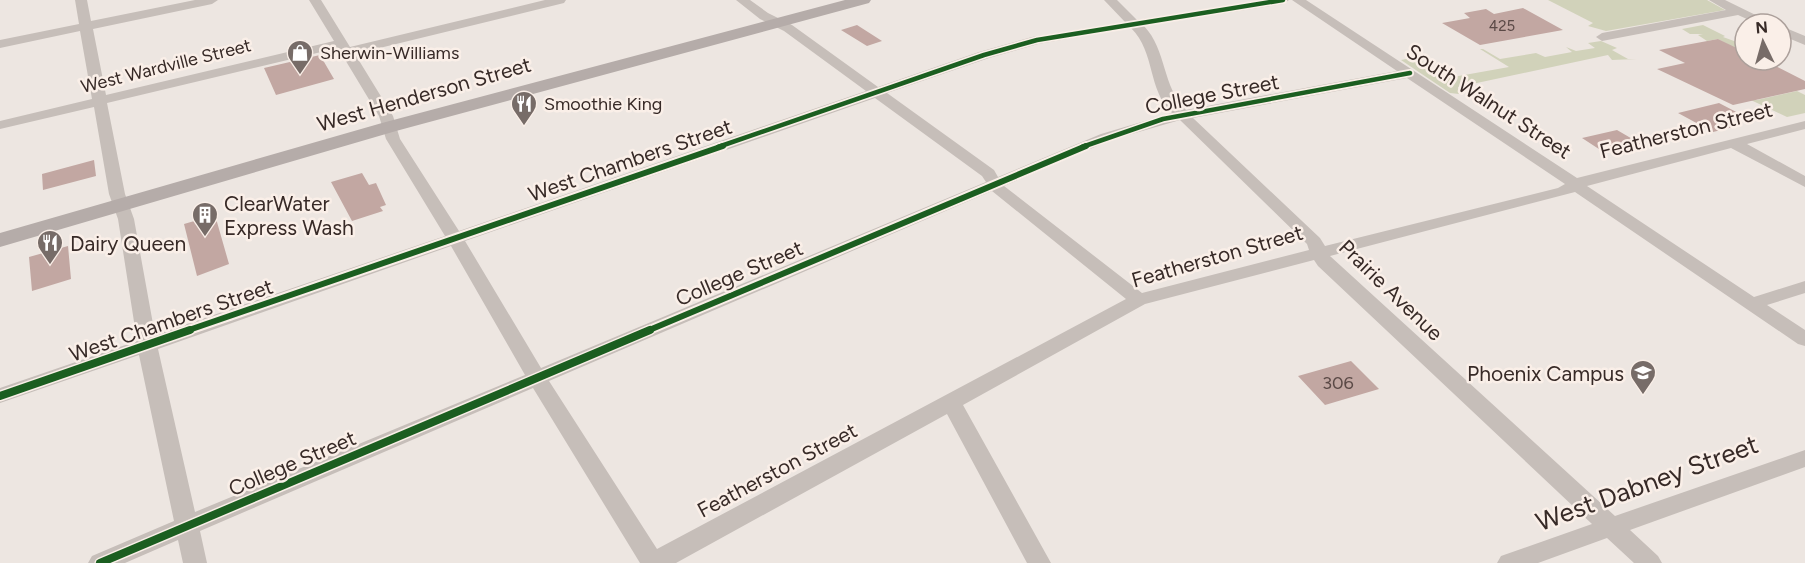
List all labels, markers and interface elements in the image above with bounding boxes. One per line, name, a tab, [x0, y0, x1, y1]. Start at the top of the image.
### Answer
north arrow	[1733, 12, 1793, 72]
house number: 425	[1489, 17, 1515, 35]
text: N	[1755, 18, 1769, 38]
street label: West Wardville Street	[79, 34, 254, 98]
shop icon: Sherwin-Williams	[285, 38, 315, 76]
street label: South Walnut Street	[1402, 38, 1576, 164]
place label: Sherwin-Williams	[320, 42, 459, 64]
street label: West Henderson Street	[314, 51, 534, 136]
street label: College Street	[1143, 69, 1281, 119]
restaurant icon: Smoothie King	[509, 89, 539, 127]
place label: Smoothie King	[544, 93, 662, 115]
street label: Featherston Street	[1597, 96, 1775, 164]
street label: West Chambers Street	[525, 113, 735, 207]
place label: ClearWater Express Wash	[224, 191, 354, 240]
building icon: ClearWater Express Wash	[190, 200, 220, 238]
street label: Featherston Street	[1128, 220, 1306, 292]
restaurant icon: Dairy Queen	[35, 228, 65, 266]
place label: Dairy Queen	[70, 231, 186, 256]
street label: Prairie Avenue	[1334, 234, 1448, 346]
street label: College Street	[672, 235, 806, 311]
street label: West Chambers Street	[66, 273, 276, 367]
school or university icon: Phoenix Campus	[1628, 358, 1658, 396]
place label: Phoenix Campus	[1467, 361, 1624, 386]
house number: 306	[1322, 372, 1354, 394]
street label: Featherston Street	[693, 417, 861, 523]
street label: College Street	[225, 425, 359, 501]
street label: West Dabney Street	[1532, 428, 1763, 538]

